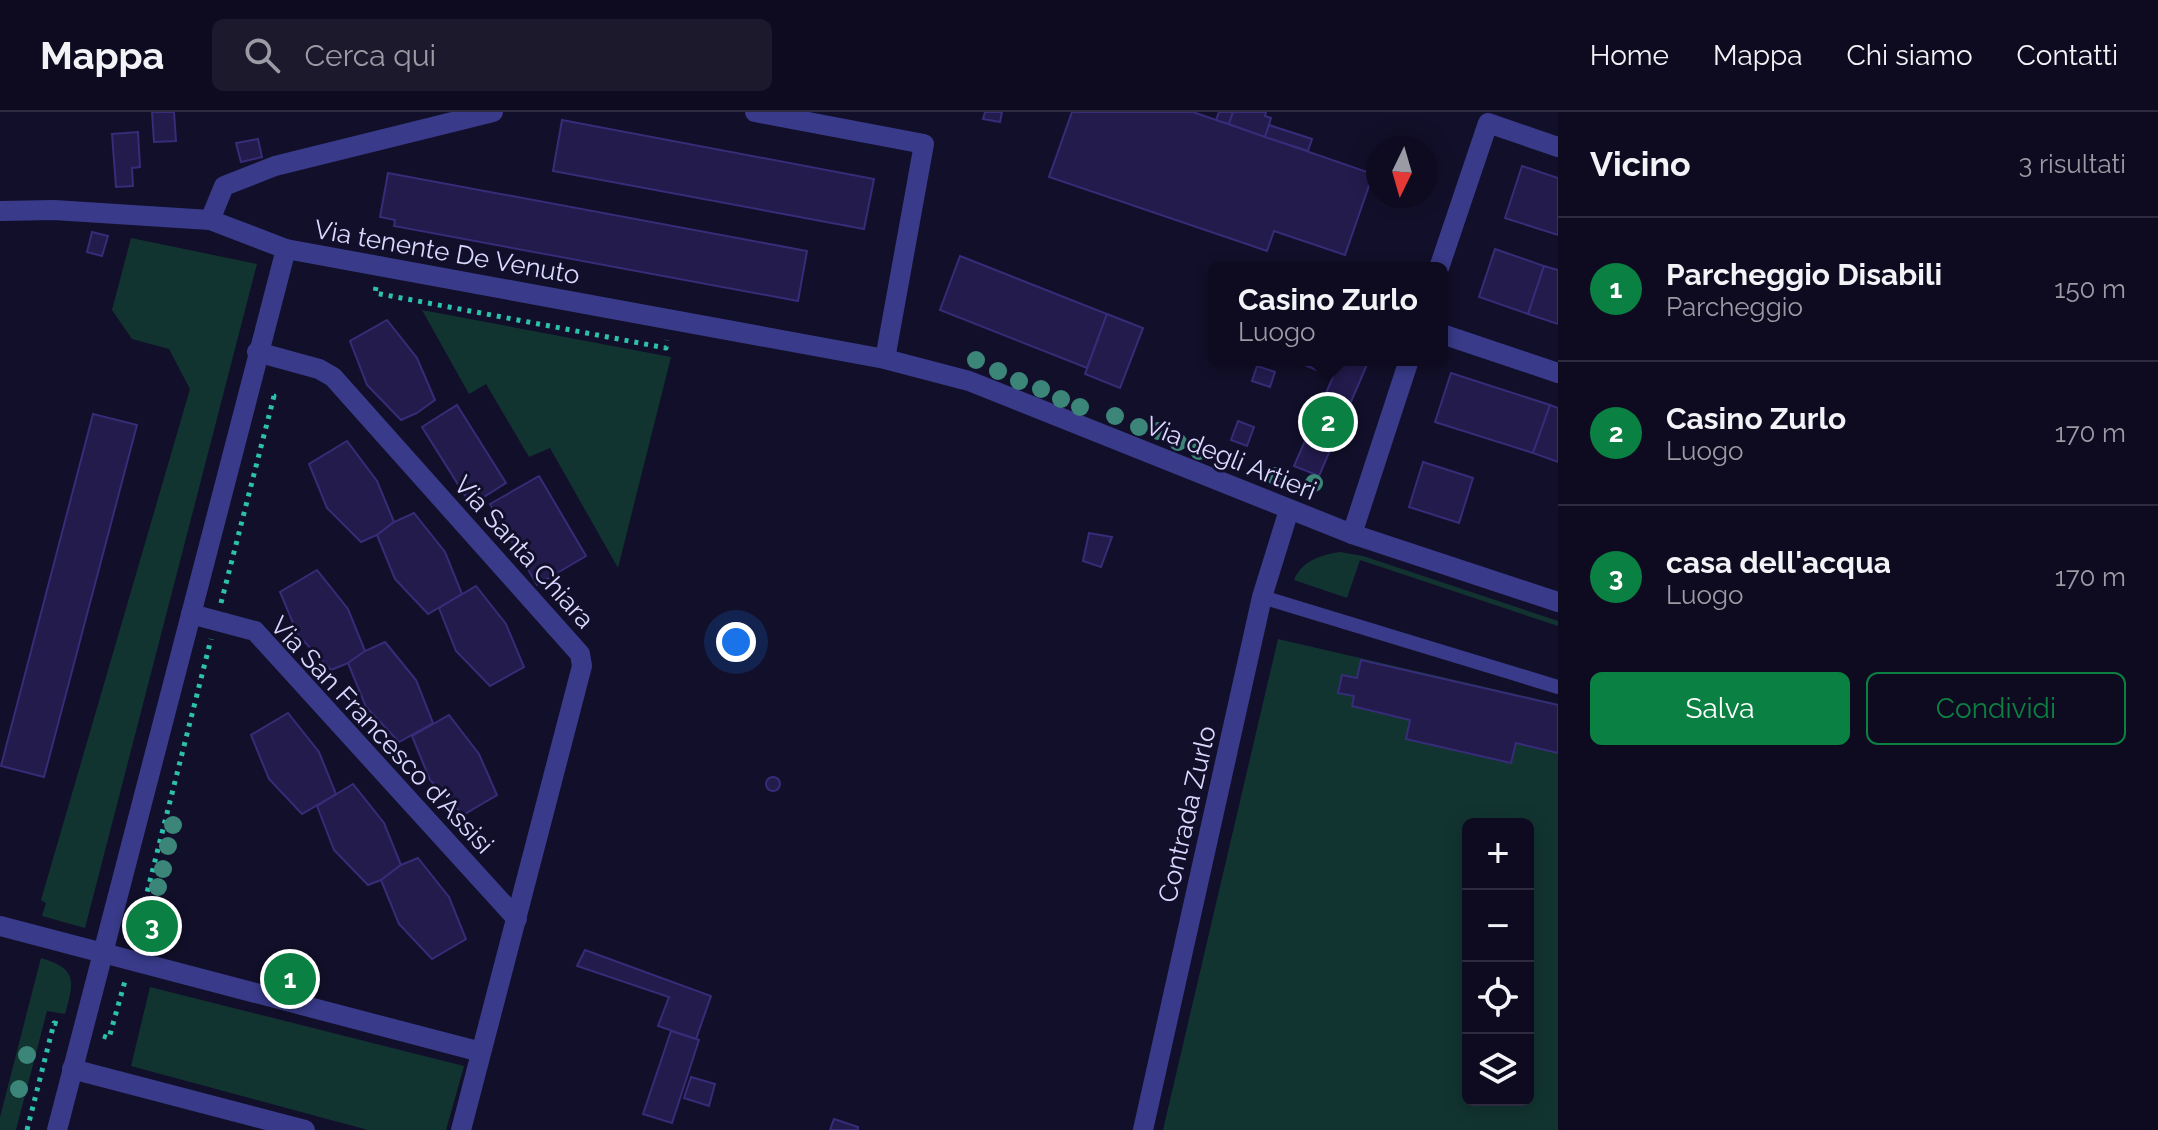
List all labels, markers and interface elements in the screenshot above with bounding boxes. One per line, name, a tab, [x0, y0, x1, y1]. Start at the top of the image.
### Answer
search box	[212, 19, 772, 91]
text: Mappa	[40, 33, 164, 78]
icon: search	[240, 33, 284, 77]
text: Cerca qui	[304, 38, 436, 73]
text: Home	[1590, 39, 1669, 72]
text: Mappa	[1713, 39, 1802, 72]
text: Chi siamo	[1846, 39, 1973, 72]
text: Contatti	[2017, 39, 2118, 72]
north arrow	[1366, 136, 1438, 208]
text: Vicino	[1590, 144, 1691, 184]
text: 3 risultati	[2018, 149, 2126, 179]
street label: Via tenente De Venuto	[312, 214, 582, 290]
text: Parcheggio Disabili	[1666, 257, 1942, 292]
popup	[1208, 262, 1448, 366]
text: 1	[1610, 274, 1622, 304]
text: 150 m	[2054, 274, 2126, 304]
text: Casino Zurlo	[1238, 282, 1418, 317]
text: Parcheggio	[1666, 292, 1803, 322]
text: Luogo	[1238, 317, 1316, 347]
pin: 2	[1302, 392, 1354, 452]
text: Casino Zurlo	[1666, 401, 1846, 436]
street label: Via degli Artieri	[1141, 410, 1321, 506]
text: 2	[1609, 418, 1623, 448]
text: 170 m	[2055, 418, 2126, 448]
text: Luogo	[1666, 436, 1744, 466]
street label: Via Santa Chiara	[448, 470, 600, 634]
text: casa dell'acqua	[1666, 545, 1891, 580]
text: 3	[1609, 562, 1623, 592]
text: 170 m	[2055, 562, 2126, 592]
text: Luogo	[1666, 580, 1744, 610]
street label: Via San Francesco d'Assisi	[264, 610, 500, 860]
your location	[716, 622, 756, 662]
button: Salva	[1590, 672, 1850, 745]
button: Condividi	[1866, 672, 2126, 745]
street label: Contrada Zurlo	[1152, 723, 1222, 905]
map controls	[1462, 818, 1534, 1106]
button: +	[1462, 818, 1534, 890]
button: −	[1462, 890, 1534, 962]
pin: 3	[126, 896, 178, 956]
pin: 1	[264, 949, 316, 1009]
button: locate	[1462, 962, 1534, 1034]
button: layers	[1462, 1034, 1534, 1106]

